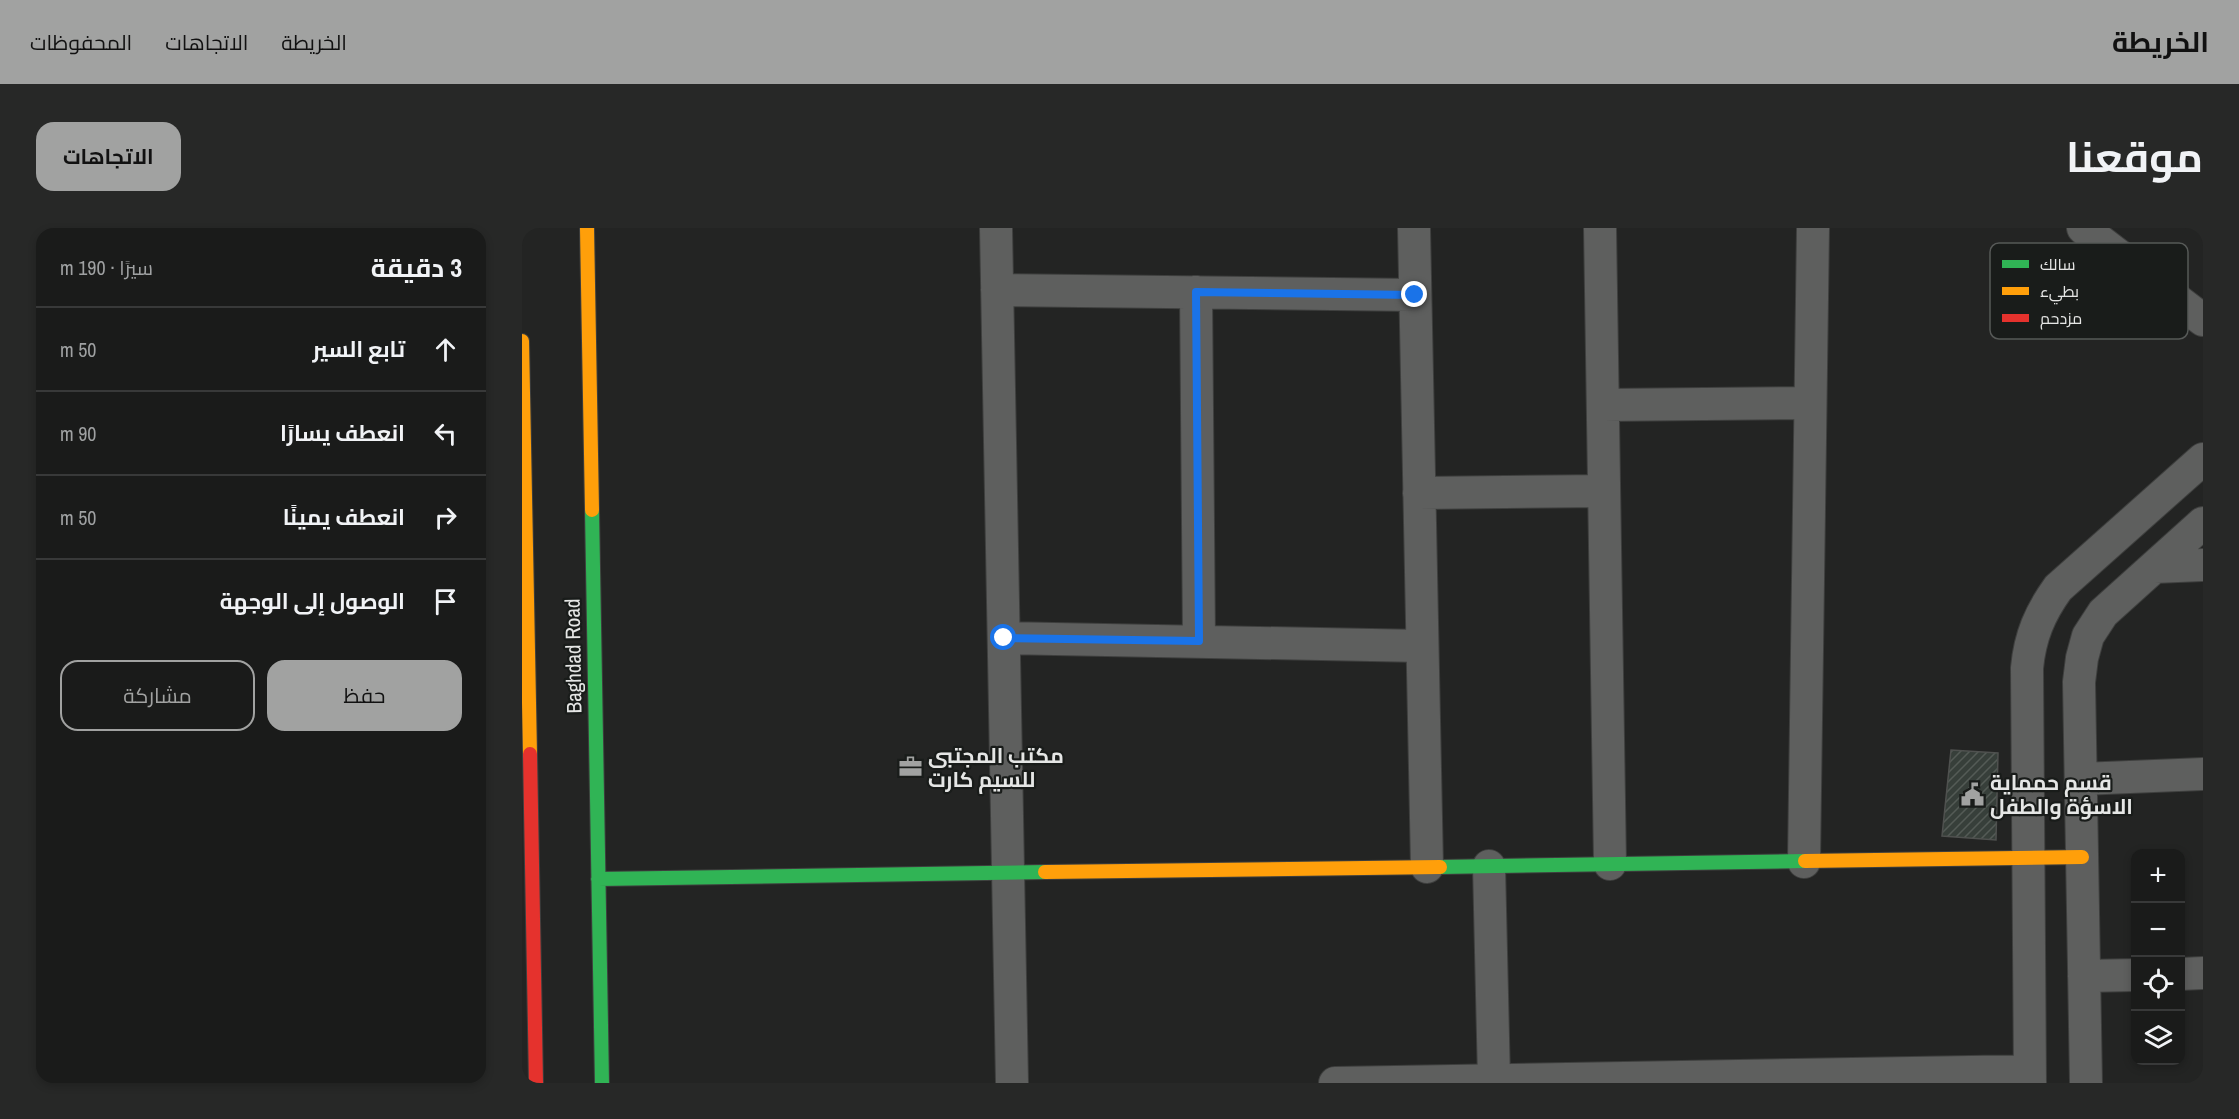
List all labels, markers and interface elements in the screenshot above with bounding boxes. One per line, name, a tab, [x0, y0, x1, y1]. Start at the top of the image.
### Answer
text: الخريطة	[2112, 23, 2209, 61]
text: المحفوظات	[30, 28, 132, 57]
text: الاتجاهات	[165, 28, 248, 57]
text: الخريطة	[281, 28, 347, 57]
button: الاتجاهات	[36, 122, 181, 191]
text: موقعنا	[2066, 129, 2203, 185]
legend	[1990, 243, 2188, 339]
text: 3 دقيقة	[371, 250, 462, 285]
text: سالك	[2040, 253, 2075, 275]
text: سيرًا · 190 m	[60, 254, 153, 281]
text: بطيء	[2040, 280, 2079, 305]
route end	[1401, 281, 1427, 307]
text: مزدحم	[2040, 307, 2082, 330]
icon: ahead	[429, 333, 462, 366]
text: تابع السير	[313, 334, 405, 364]
text: 50 m	[60, 336, 96, 363]
icon: left	[429, 417, 462, 450]
text: انعطف يسارًا	[280, 418, 405, 448]
text: 90 m	[60, 420, 96, 447]
icon: right	[429, 501, 462, 534]
text: انعطف يمينًا	[283, 502, 405, 532]
text: 50 m	[60, 504, 96, 531]
icon: arrive	[429, 585, 462, 618]
text: الوصول إلى الوجهة	[220, 586, 405, 616]
street label: Baghdad Road	[557, 598, 589, 714]
route start	[990, 624, 1016, 650]
button: مشاركة	[60, 660, 255, 731]
button: حفظ	[267, 660, 462, 731]
place label: مكتب المجتبى للسيم كارت	[928, 741, 1064, 794]
office icon: مكتب المجتبى للسيم كارت	[897, 754, 923, 780]
place label: قسم حمماية الاسؤة والطفل	[1990, 768, 2133, 821]
public building icon: قسم حمماية الاسؤة والطفل	[1959, 781, 1985, 807]
map controls	[2131, 849, 2185, 1065]
button: +	[2131, 849, 2185, 903]
button: −	[2131, 903, 2185, 957]
button: locate	[2131, 957, 2185, 1011]
button: layers	[2131, 1011, 2185, 1065]

